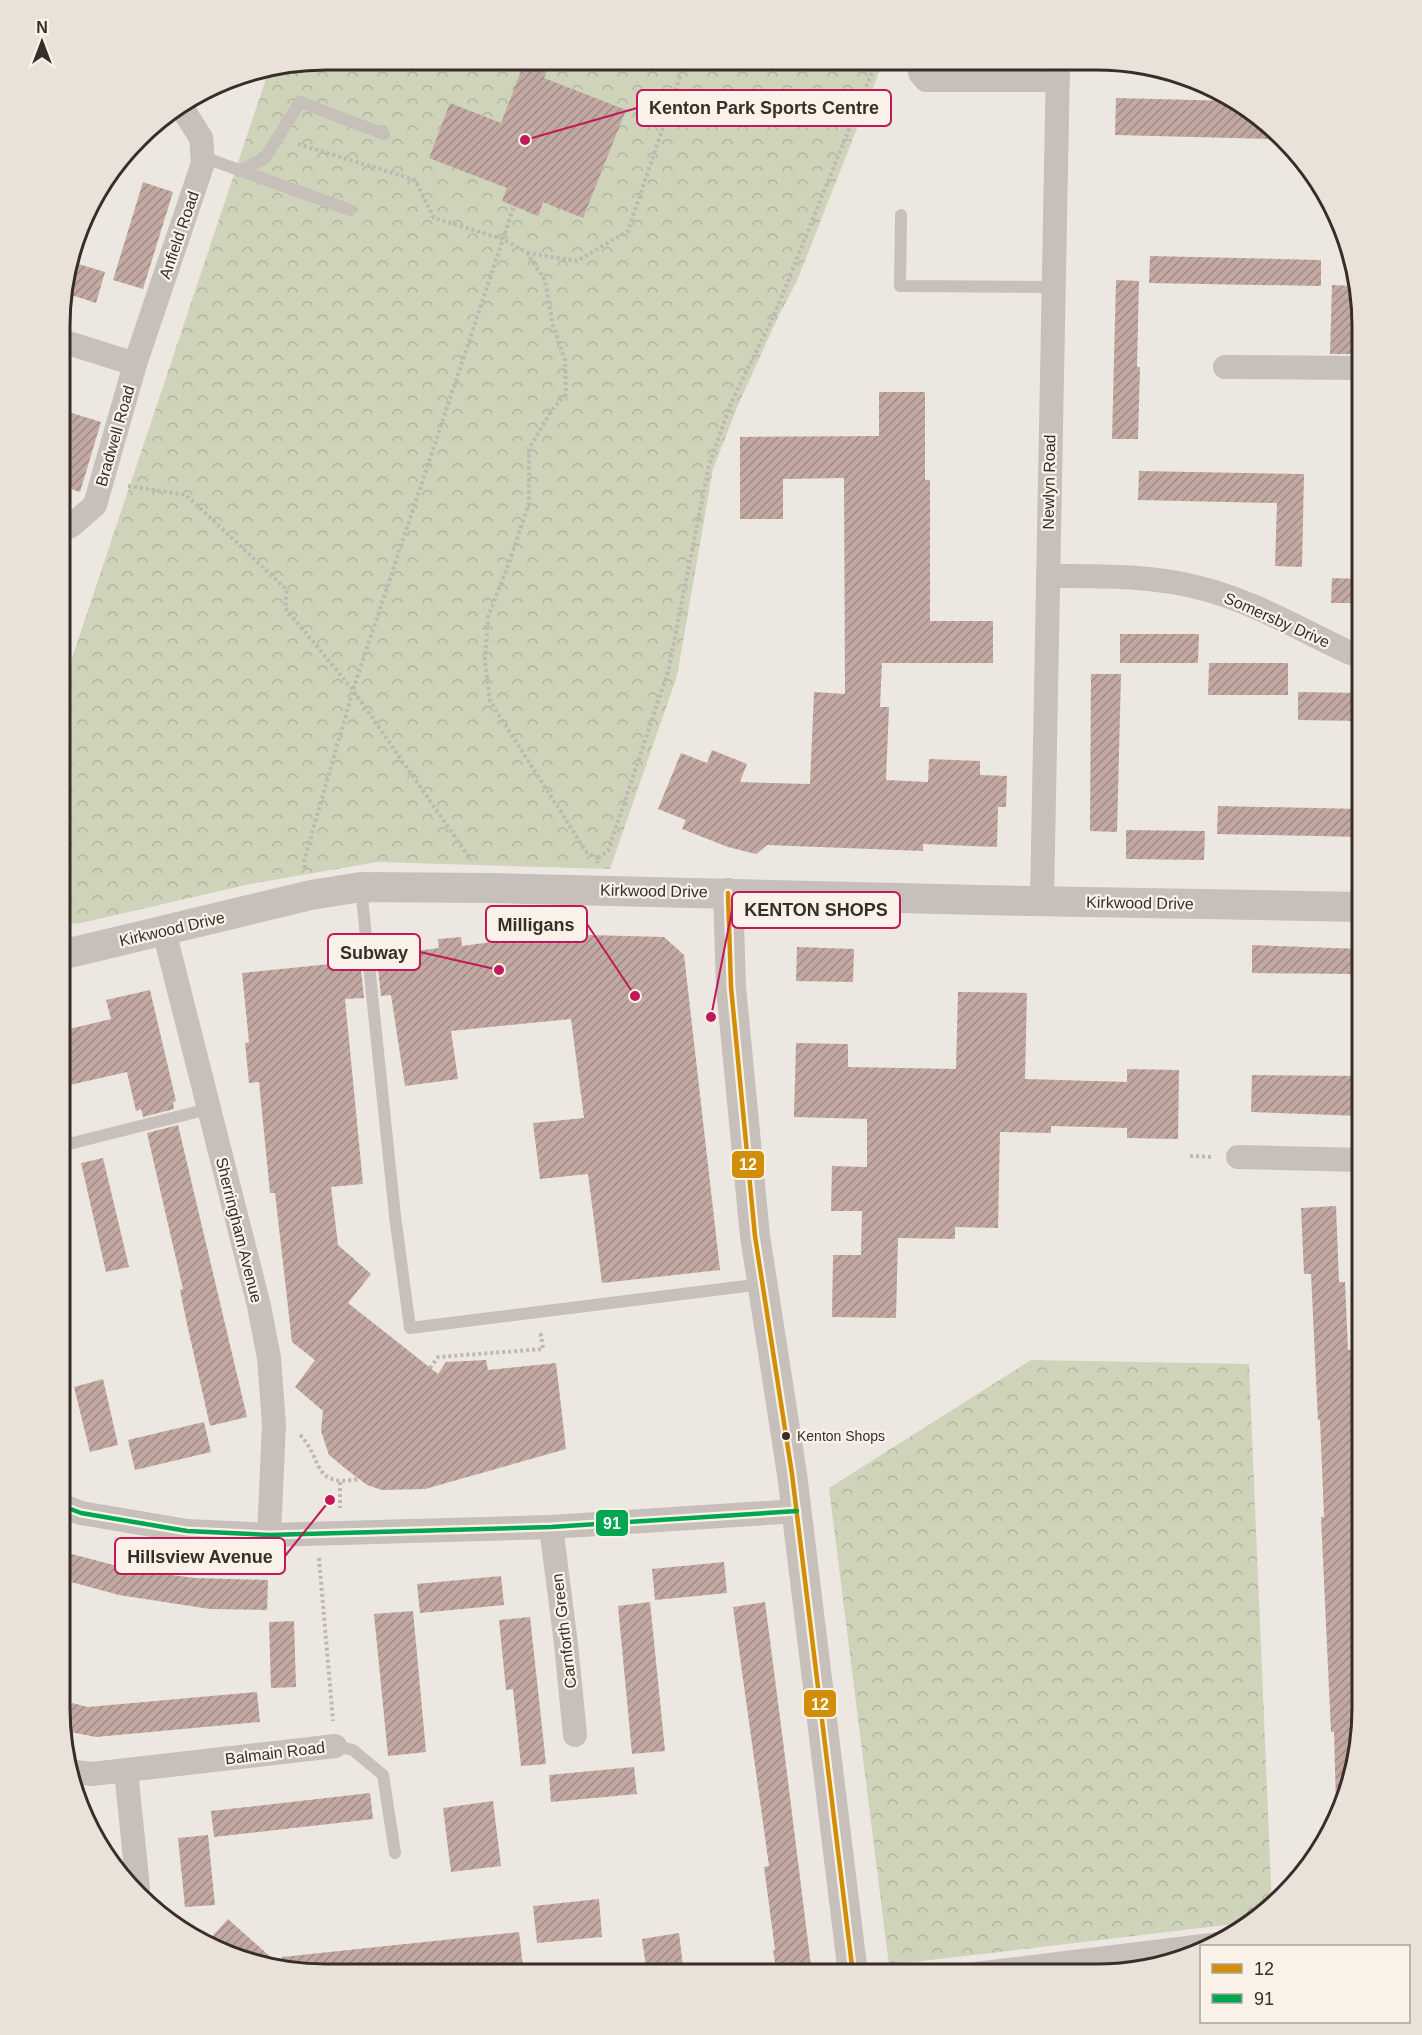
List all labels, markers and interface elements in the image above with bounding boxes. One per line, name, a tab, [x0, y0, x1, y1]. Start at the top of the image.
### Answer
north arrow	[12, 12, 72, 72]
text: N	[36, 19, 48, 36]
callout: Kenton Park Sports Centre	[637, 90, 891, 126]
text: Kenton Park Sports Centre	[649, 98, 879, 118]
street label: Anfield Road	[156, 189, 202, 281]
street label: Bradwell Road	[92, 384, 138, 488]
street label: Newlyn Road	[1040, 434, 1058, 530]
street label: Somersby Drive	[1222, 589, 1333, 651]
street label: Kirkwood Drive	[600, 882, 708, 900]
callout: KENTON SHOPS	[732, 892, 900, 928]
street label: Kirkwood Drive	[1086, 894, 1194, 912]
text: KENTON SHOPS	[744, 900, 888, 920]
callout: Milligans	[486, 906, 587, 942]
street label: Kirkwood Drive	[118, 909, 226, 949]
text: Milligans	[497, 915, 575, 935]
callout: Subway	[328, 934, 420, 970]
text: Subway	[340, 943, 408, 963]
line badge: 12	[731, 1150, 765, 1179]
street label: Sherringham Avenue	[213, 1156, 265, 1305]
text: 12	[739, 1156, 757, 1173]
place label: Kenton Shops	[797, 1428, 885, 1444]
marker: Kenton Shops	[780, 1430, 792, 1442]
line badge: 91	[595, 1509, 629, 1537]
text: 91	[603, 1515, 621, 1532]
callout: Hillsview Avenue	[115, 1538, 285, 1574]
text: Hillsview Avenue	[127, 1547, 273, 1567]
street label: Carnforth Green	[549, 1573, 579, 1689]
line badge: 12	[803, 1689, 837, 1718]
text: 12	[811, 1696, 829, 1713]
street label: Balmain Road	[224, 1738, 326, 1768]
legend	[1200, 1945, 1410, 2023]
text: 12	[1254, 1959, 1274, 1979]
text: 91	[1254, 1989, 1274, 2009]

